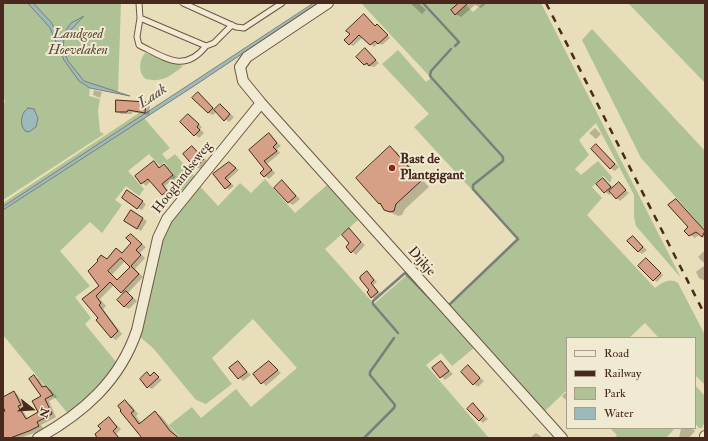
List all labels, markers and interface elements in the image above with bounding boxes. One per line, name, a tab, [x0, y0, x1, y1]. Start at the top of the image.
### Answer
park label: Landgoed Hoevelaken	[48, 27, 108, 60]
water label: Laak	[135, 81, 171, 113]
street label: Hooglandseweg	[150, 139, 216, 217]
place label: Bast de Plantgigant	[400, 152, 464, 184]
marker: Bast de Plantgigant	[387, 163, 397, 173]
street label: Dijkje	[403, 244, 439, 280]
legend	[566, 337, 696, 429]
text: Road	[604, 346, 629, 361]
text: Railway	[604, 366, 641, 381]
text: Park	[604, 386, 626, 401]
north arrow	[12, 389, 52, 429]
text: N	[36, 406, 52, 419]
text: Water	[604, 406, 633, 421]

